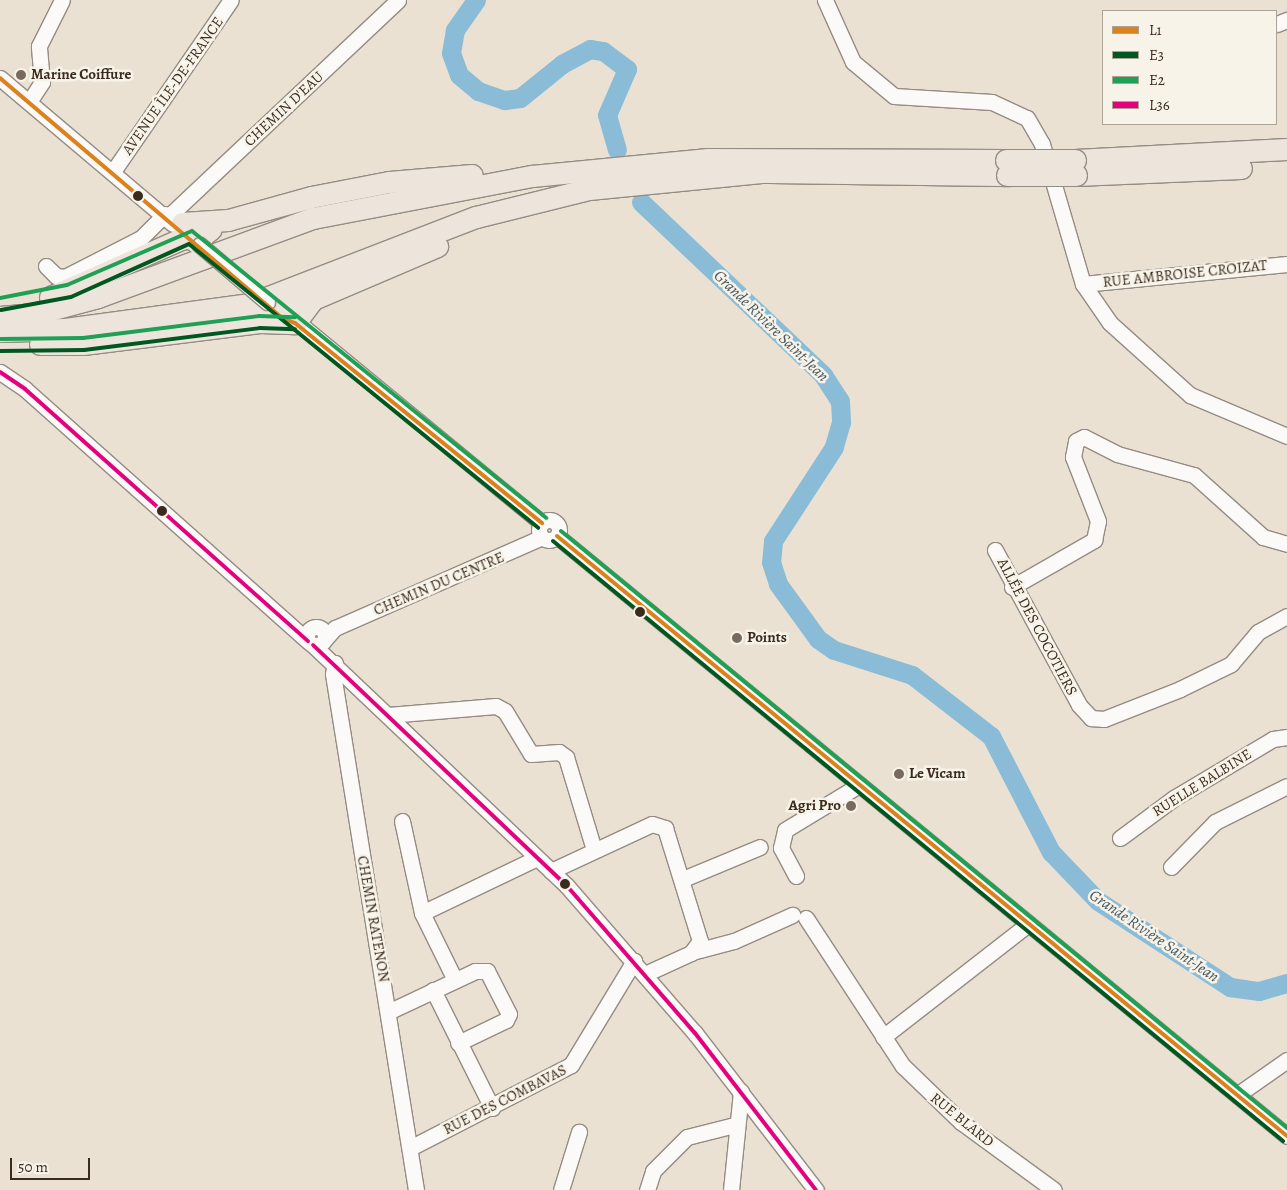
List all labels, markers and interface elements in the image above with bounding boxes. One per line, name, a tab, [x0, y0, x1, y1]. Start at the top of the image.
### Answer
legend	[1102, 10, 1277, 125]
street label: AVENUE ÎLE-DE-FRANCE	[119, 14, 227, 158]
text: L1	[1149, 20, 1162, 40]
text: E3	[1149, 45, 1164, 65]
place label: Marine Coiffure	[31, 66, 131, 84]
street label: CHEMIN D'EAU	[241, 68, 327, 150]
marker: Marine Coiffure	[15, 69, 27, 81]
text: E2	[1149, 70, 1165, 90]
text: L36	[1149, 95, 1170, 115]
unlabelled marker	[133, 191, 143, 201]
street label: RUE AMBROISE CROIZAT	[1102, 256, 1268, 292]
water label: Grande Rivière Saint-Jean	[710, 266, 832, 386]
unlabelled marker	[157, 506, 167, 516]
street label: CHEMIN DU CENTRE	[371, 548, 507, 620]
street label: ALLÉE DES COCOTIERS	[993, 555, 1081, 699]
unlabelled marker	[635, 607, 645, 617]
place label: Points	[747, 629, 787, 647]
marker: Points	[731, 632, 743, 644]
street label: RUELLE BALBINE	[1149, 745, 1255, 821]
place label: Le Vicam	[909, 765, 966, 783]
marker: Le Vicam	[893, 768, 905, 780]
place label: Agri Pro	[788, 797, 841, 815]
marker: Agri Pro	[845, 800, 857, 812]
street label: CHEMIN RATENON	[353, 854, 393, 984]
unlabelled marker	[560, 879, 570, 889]
water label: Grande Rivière Saint-Jean	[1086, 885, 1222, 987]
street label: RUE DES COMBAVAS	[440, 1061, 570, 1139]
street label: RUE BLARD	[927, 1089, 997, 1151]
scale bar	[12, 1148, 92, 1180]
text: 50 m	[18, 1157, 48, 1177]

